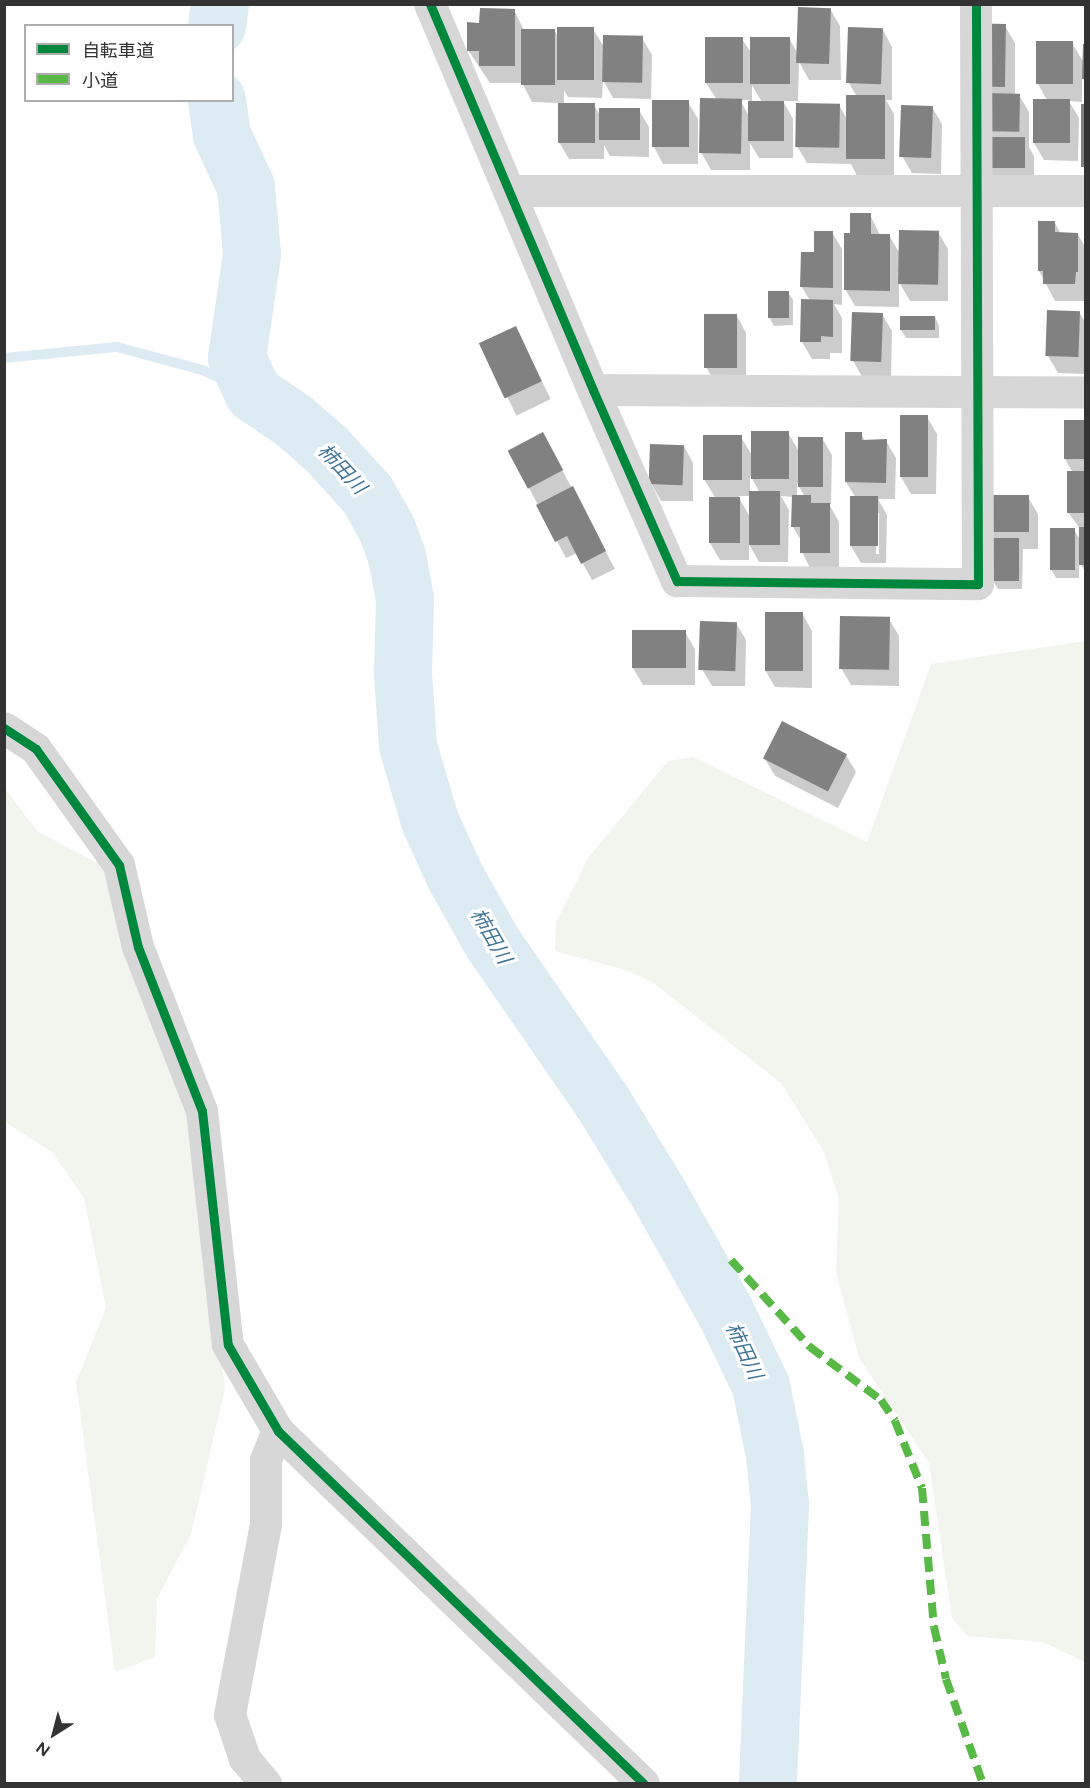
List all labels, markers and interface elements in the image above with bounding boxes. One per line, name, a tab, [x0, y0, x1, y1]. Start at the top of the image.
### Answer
legend	[24, 24, 234, 102]
text: 自転車道	[82, 40, 154, 62]
text: 小道	[82, 70, 118, 92]
water label: 柿田川	[313, 439, 371, 499]
water label: 柿田川	[466, 904, 516, 968]
water label: 柿田川	[720, 1319, 768, 1383]
north arrow	[24, 1704, 84, 1764]
text: N	[33, 1738, 54, 1760]

